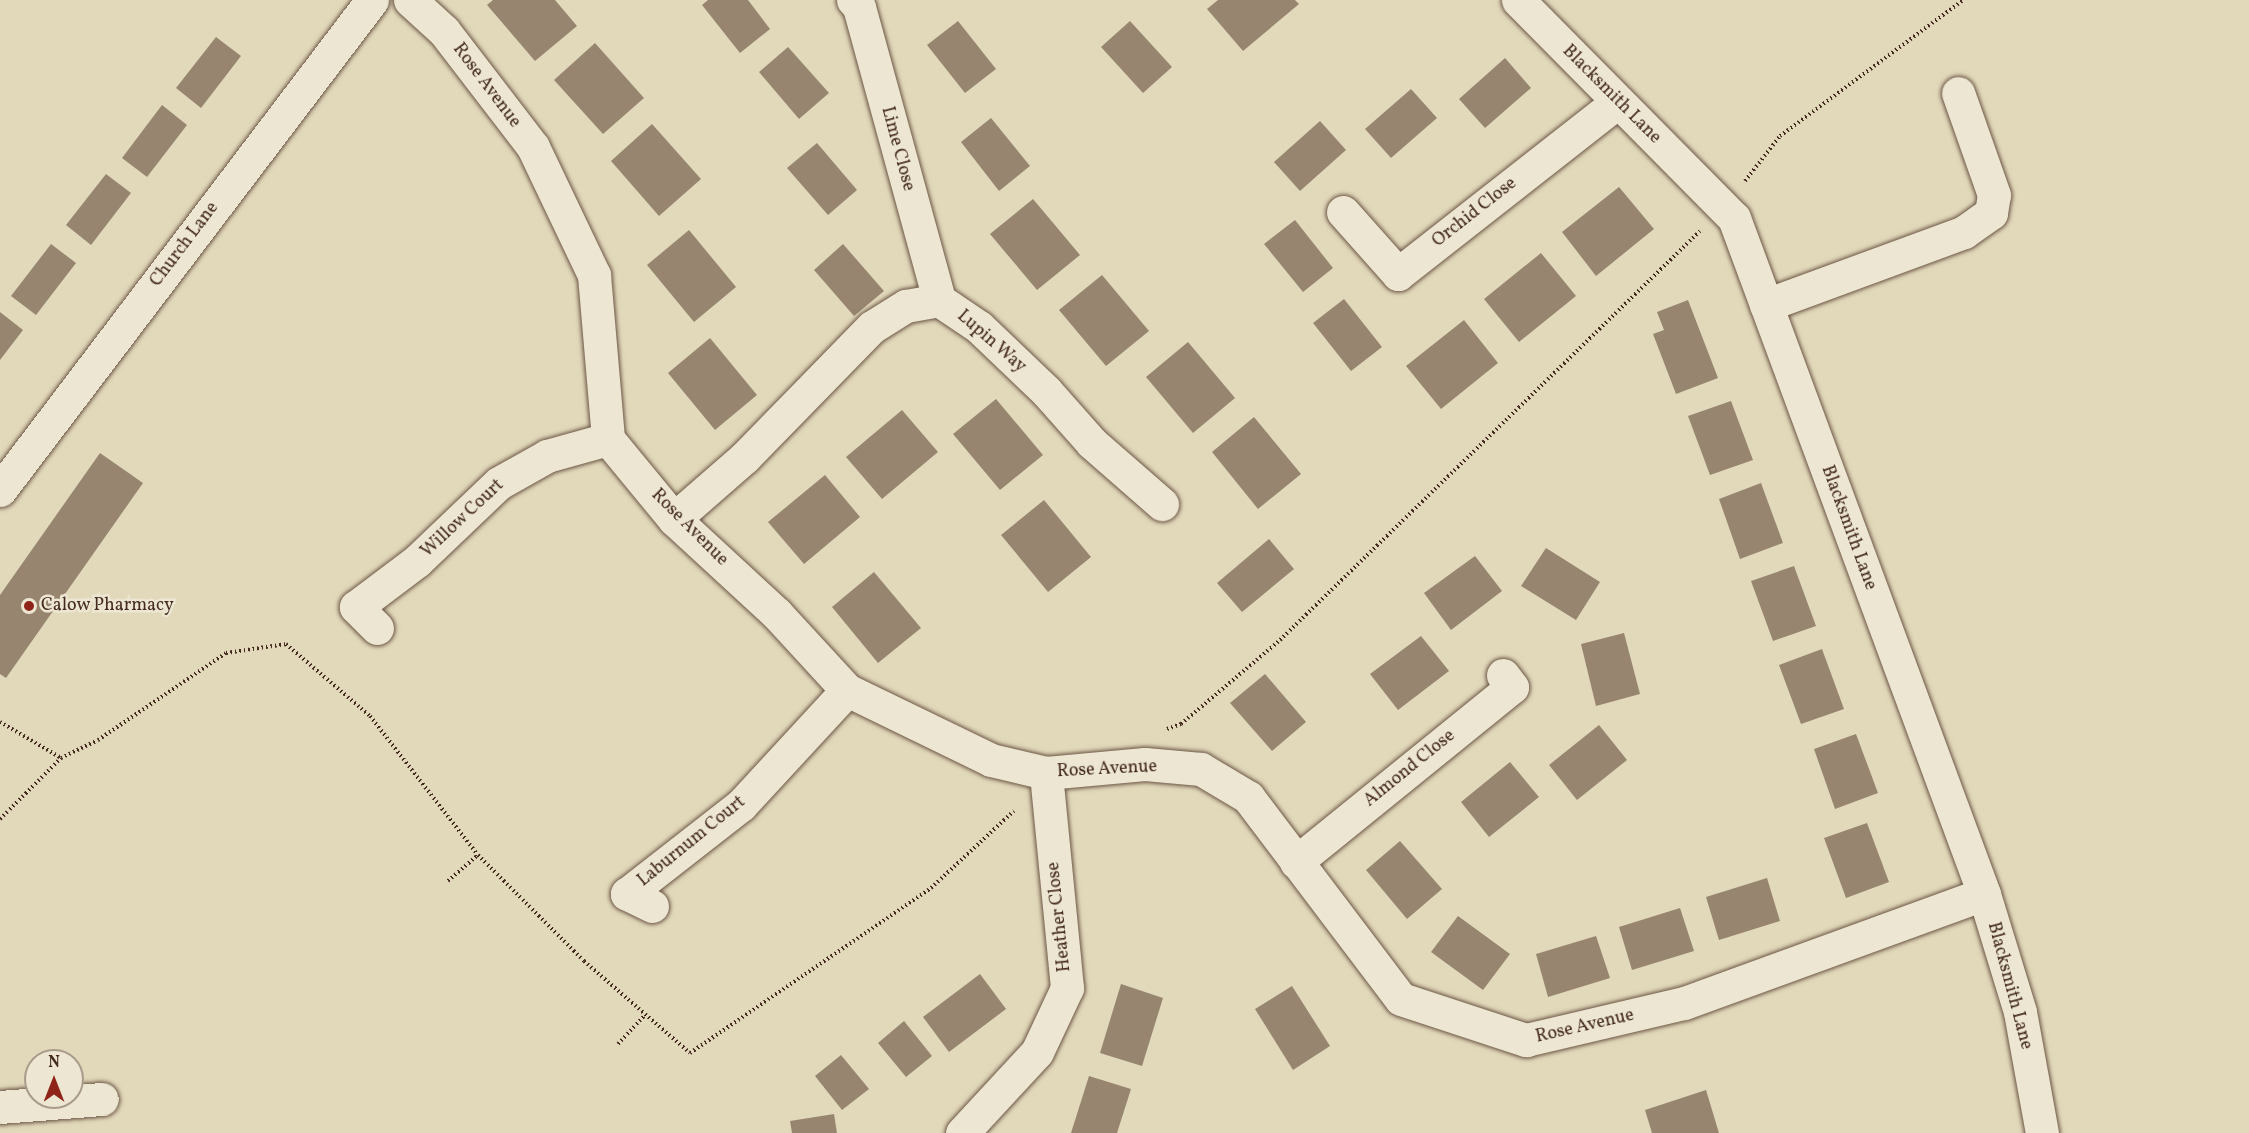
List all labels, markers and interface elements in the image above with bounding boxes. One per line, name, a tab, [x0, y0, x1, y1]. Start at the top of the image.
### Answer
street label: Rose Avenue	[447, 39, 525, 133]
street label: Blacksmith Lane	[1557, 41, 1665, 149]
street label: Lime Close	[875, 104, 919, 194]
street label: Orchid Close	[1429, 173, 1521, 253]
street label: Church Lane	[146, 198, 224, 292]
street label: Lupin Way	[952, 306, 1030, 378]
street label: Blacksmith Lane	[1815, 463, 1881, 593]
street label: Willow Court	[417, 475, 509, 563]
street label: Rose Avenue	[646, 485, 732, 571]
place label: Calow Pharmacy	[41, 595, 174, 617]
marker: Calow Pharmacy	[22, 599, 36, 613]
street label: Almond Close	[1360, 726, 1460, 812]
street label: Rose Avenue	[1056, 757, 1158, 783]
street label: Laburnum Court	[634, 792, 750, 892]
street label: Heather Close	[1043, 861, 1077, 973]
street label: Blacksmith Lane	[1982, 920, 2036, 1052]
street label: Rose Avenue	[1534, 1005, 1636, 1049]
north arrow	[24, 1049, 84, 1109]
text: N	[48, 1052, 60, 1074]

